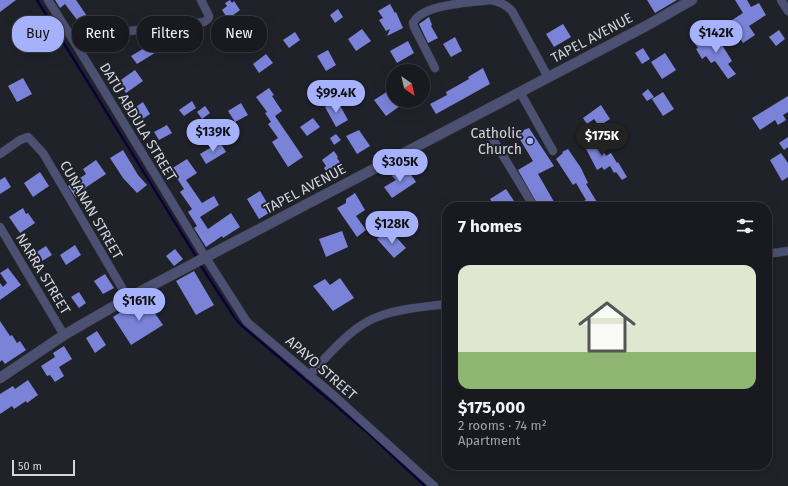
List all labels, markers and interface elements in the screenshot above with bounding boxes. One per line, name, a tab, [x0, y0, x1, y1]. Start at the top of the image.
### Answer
street label: TAPEL AVENUE	[548, 9, 636, 67]
chip: Buy	[12, 16, 64, 52]
chip: Rent	[72, 16, 129, 52]
chip: Filters	[137, 16, 203, 52]
chip: New	[211, 16, 267, 52]
pin: $142K	[688, 20, 744, 54]
text: $142K	[699, 25, 733, 40]
street label: DATU ABDULA STREET	[96, 60, 180, 185]
north arrow	[386, 64, 430, 108]
map controls	[386, 64, 430, 108]
pin: $99.4K	[303, 80, 369, 114]
text: $99.4K	[316, 85, 356, 100]
pin: $139K	[185, 119, 241, 153]
pin: $175K	[574, 123, 630, 157]
text: $139K	[196, 124, 230, 139]
place label: Catholic Church	[471, 125, 522, 158]
text: $175K	[585, 128, 619, 143]
marker: Catholic Church	[525, 136, 535, 146]
pin: $305K	[372, 149, 428, 183]
text: $305K	[382, 154, 418, 169]
street label: CUNANAN STREET	[56, 158, 126, 263]
street label: TAPEL AVENUE	[261, 160, 349, 218]
pin: $128K	[364, 211, 420, 245]
icon: filters	[734, 215, 756, 237]
text: $128K	[374, 216, 410, 231]
text: 7 homes	[458, 216, 522, 237]
street label: NARRA STREET	[12, 230, 74, 318]
pin: $161K	[111, 288, 167, 322]
icon: home	[571, 291, 643, 363]
text: $161K	[122, 293, 156, 308]
street label: APAYO STREET	[282, 333, 361, 404]
text: $175,000	[458, 397, 525, 418]
text: 2 rooms · 74 m²	[458, 418, 547, 433]
text: Apartment	[458, 433, 520, 448]
scale bar	[12, 458, 75, 477]
text: 50 m	[18, 460, 42, 473]

